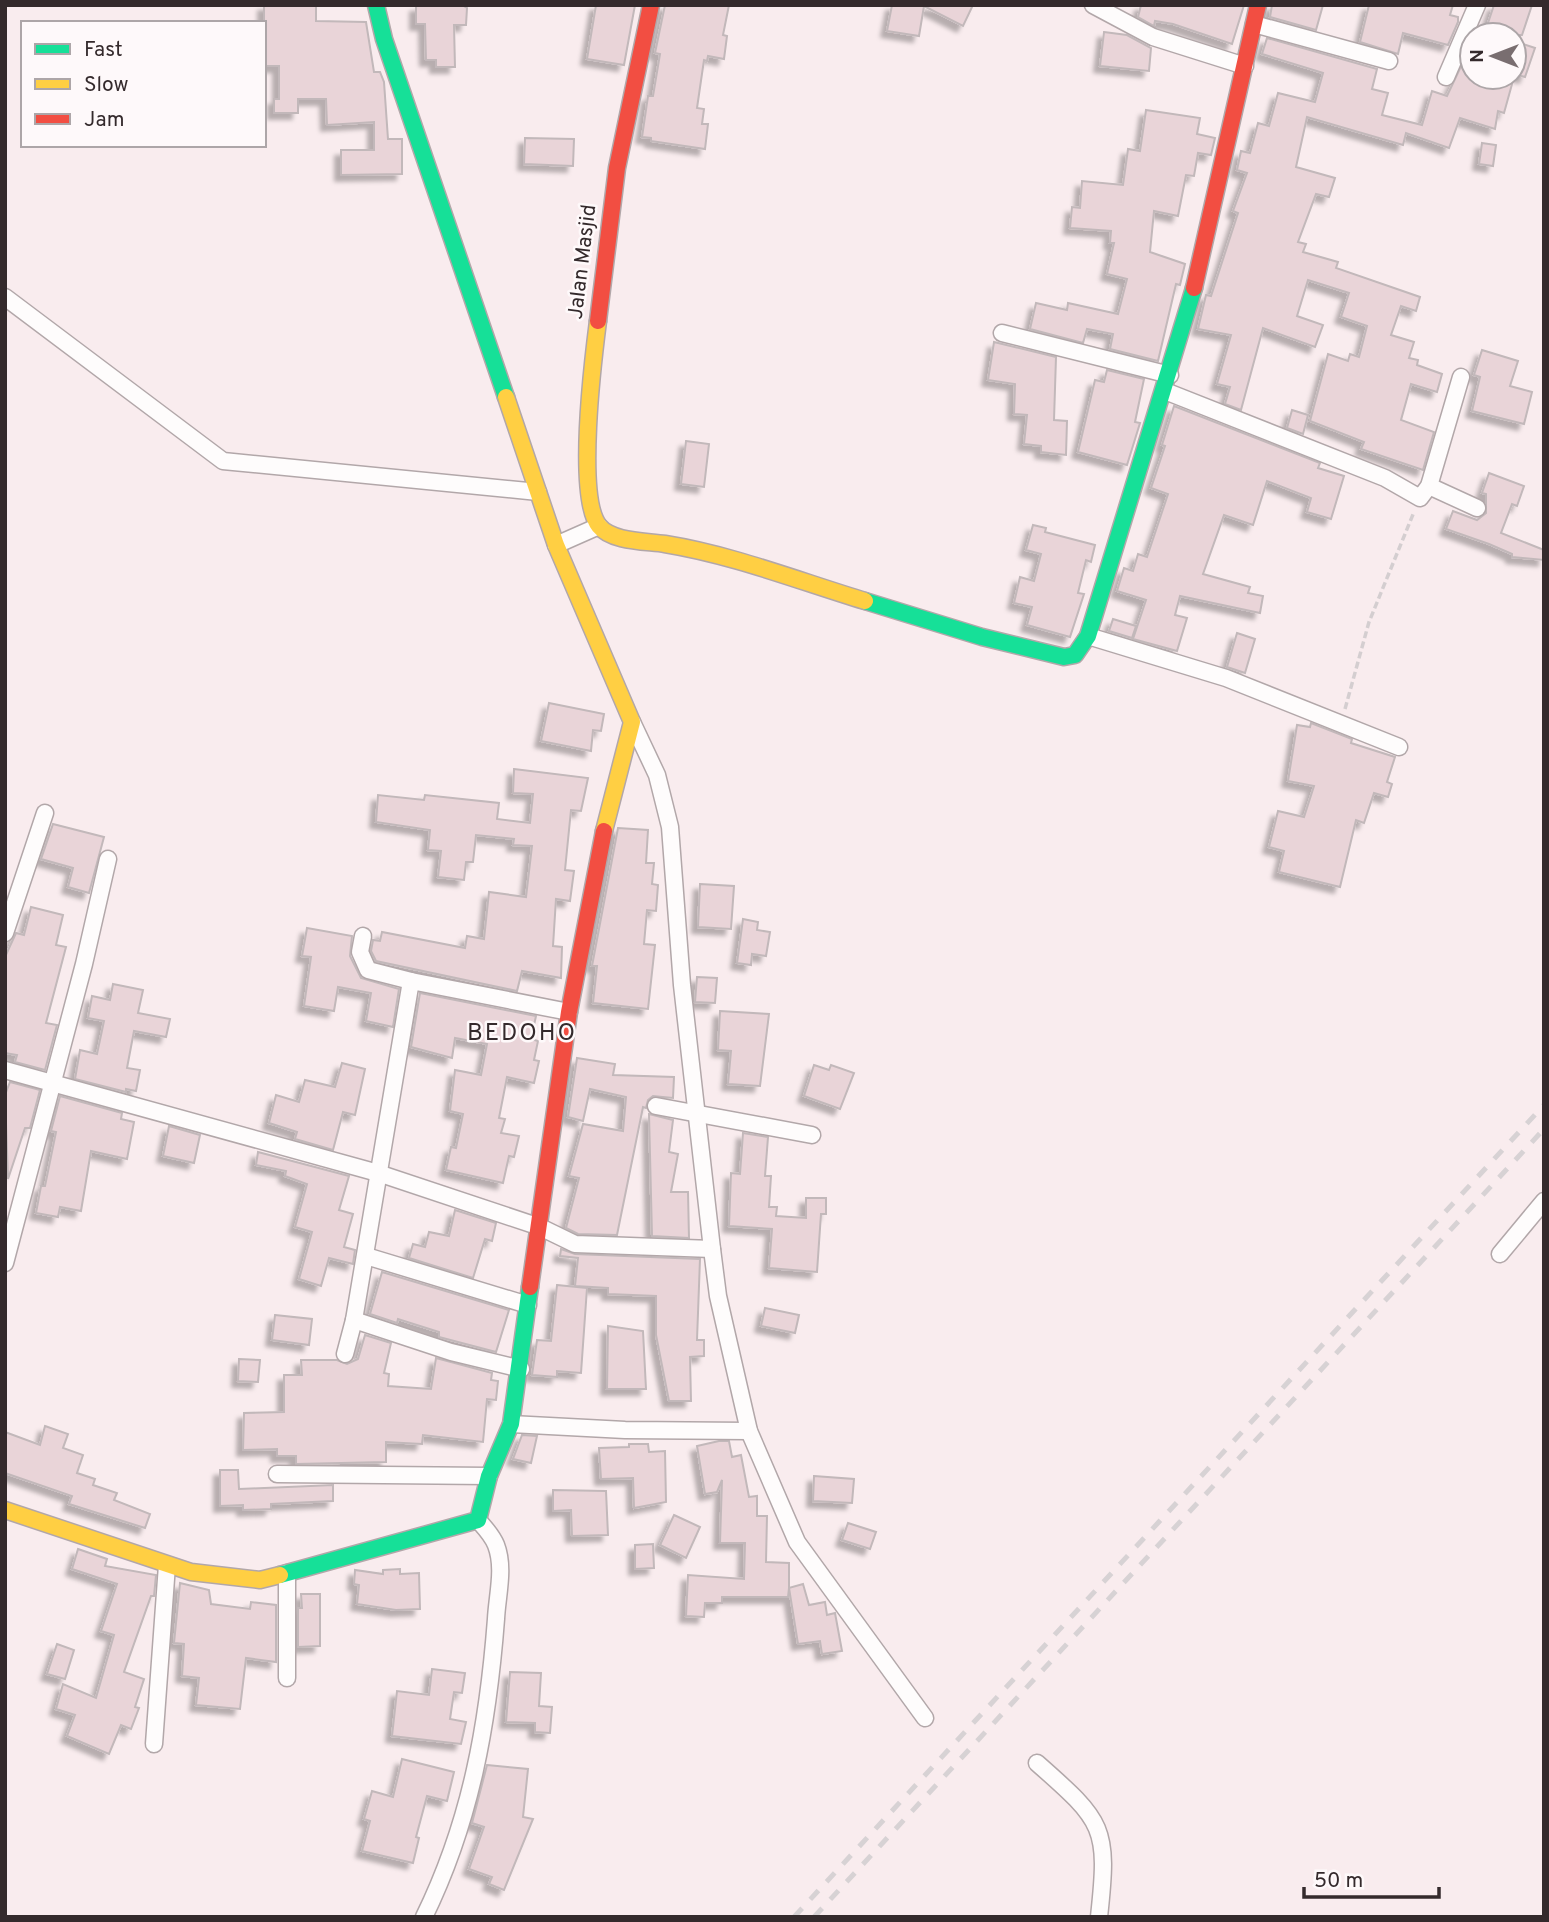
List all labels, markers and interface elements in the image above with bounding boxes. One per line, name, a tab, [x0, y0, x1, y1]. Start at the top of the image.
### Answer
legend	[21, 21, 266, 147]
north arrow	[1458, 21, 1528, 91]
text: Fast	[84, 37, 123, 64]
text: N	[1466, 49, 1490, 63]
text: Slow	[84, 72, 129, 99]
text: Jam	[84, 107, 125, 134]
street label: Jalan Masjid	[563, 203, 603, 321]
district label: BEDOHO	[467, 1019, 577, 1049]
scale bar	[1304, 1856, 1439, 1900]
text: 50 m	[1314, 1868, 1363, 1895]

